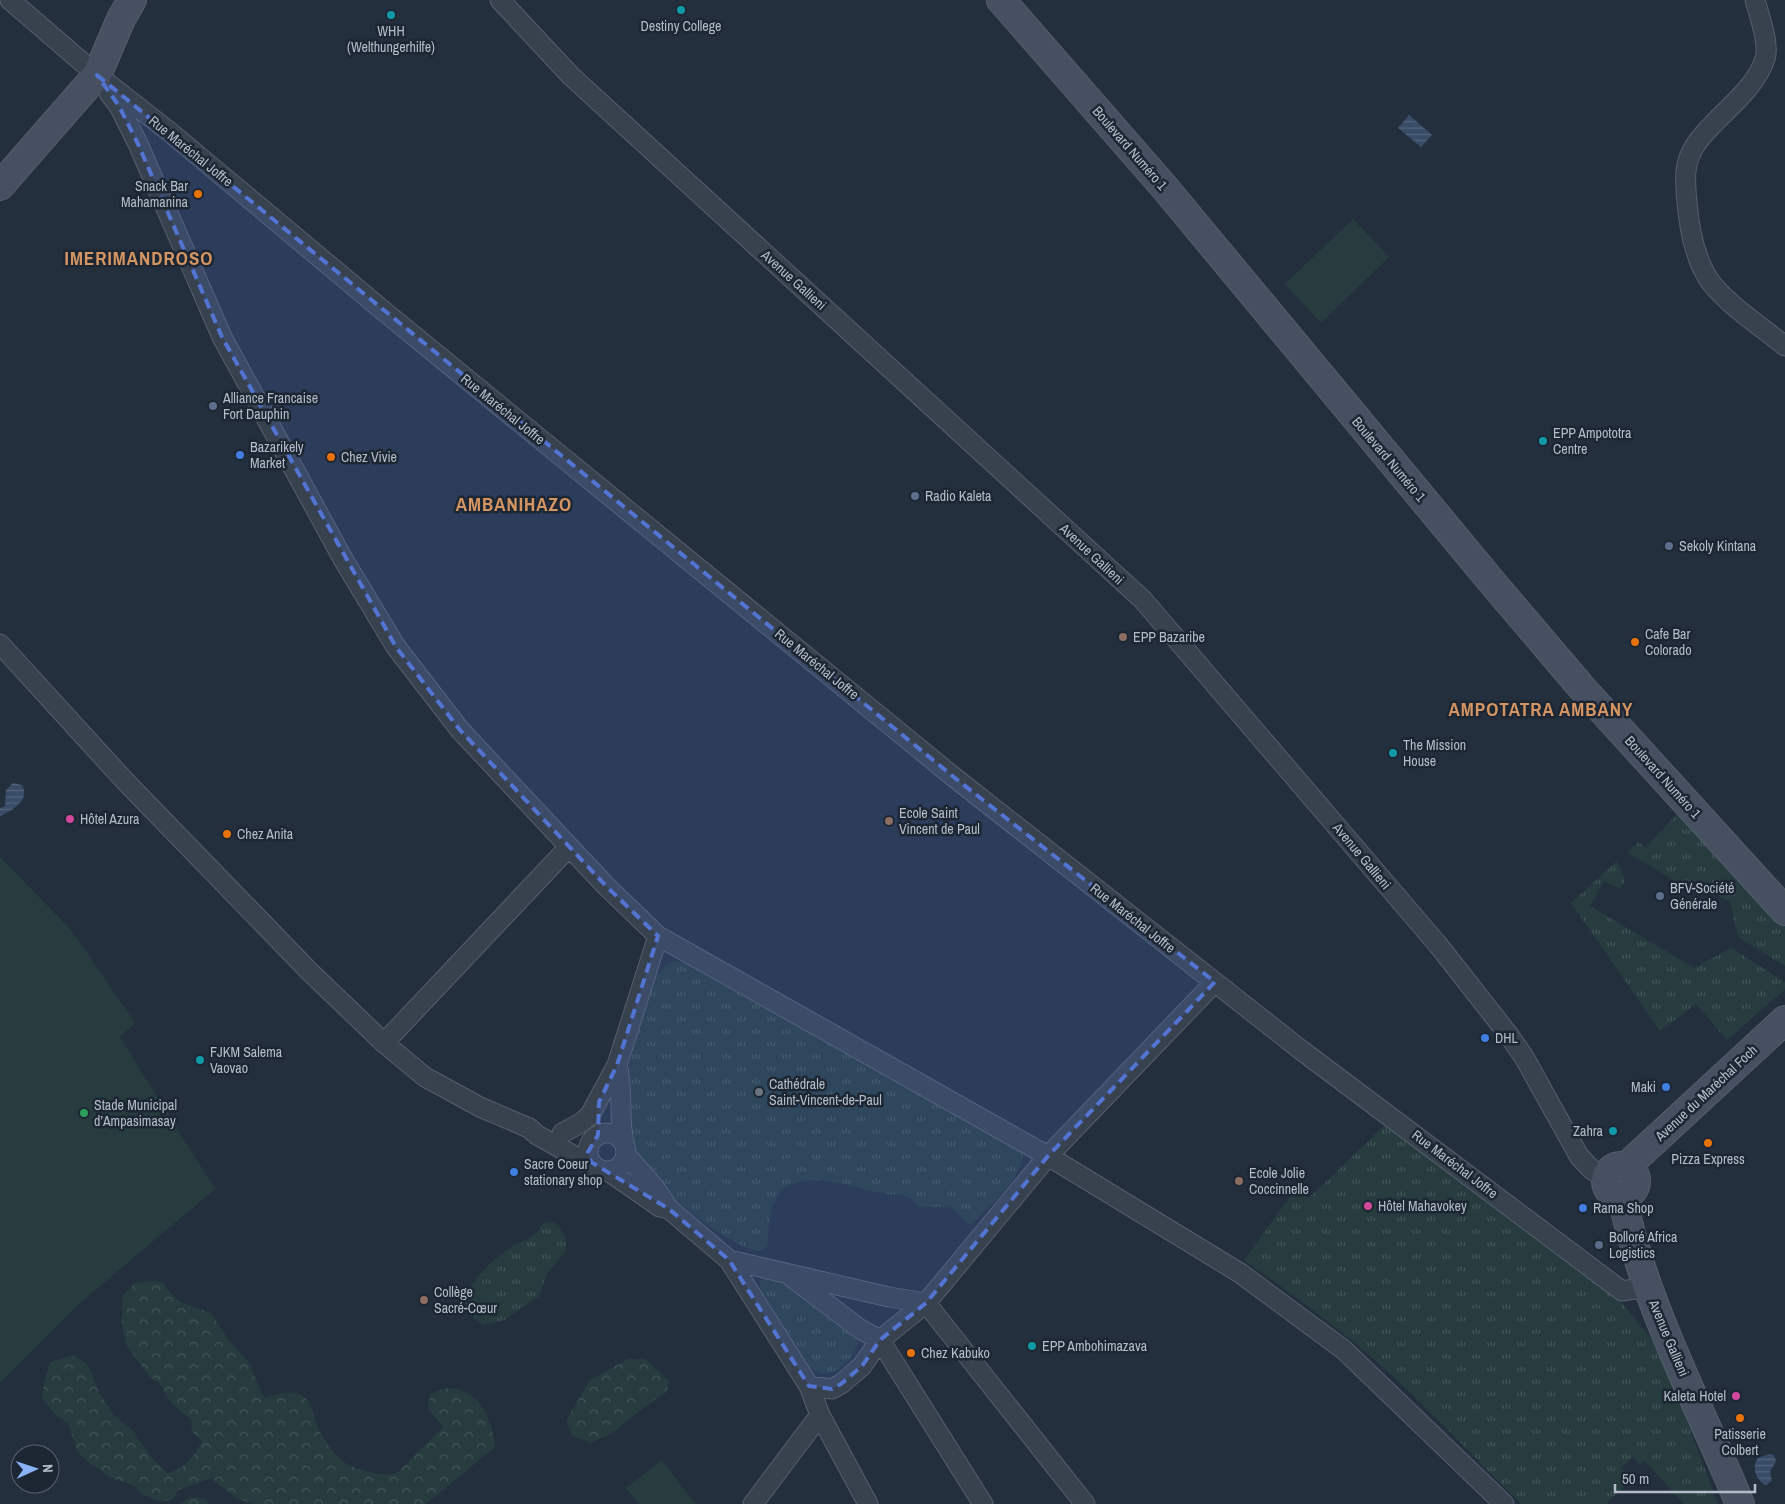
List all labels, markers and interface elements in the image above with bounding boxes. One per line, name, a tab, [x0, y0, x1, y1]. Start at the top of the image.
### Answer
marker: Destiny College	[675, 4, 687, 16]
marker: WHH (Welthungerhilfe)	[385, 9, 397, 21]
place label: Destiny College	[640, 17, 722, 35]
place label: WHH (Welthungerhilfe)	[347, 22, 435, 56]
street label: Boulevard Numéro 1	[1089, 102, 1172, 194]
street label: Rue Maréchal Joffre	[145, 112, 237, 190]
place label: Snack Bar Mahamanina	[121, 177, 189, 211]
marker: Snack Bar Mahamanina	[192, 188, 204, 200]
district label: IMERIMANDROSO	[65, 245, 213, 271]
street label: Avenue Gallieni	[757, 245, 830, 314]
street label: Rue Maréchal Joffre	[457, 370, 549, 448]
place label: Alliance Francaise Fort Dauphin	[222, 389, 318, 423]
marker: Alliance Francaise Fort Dauphin	[207, 400, 219, 412]
street label: Boulevard Numéro 1	[1348, 413, 1430, 506]
place label: EPP Ampototra Centre	[1553, 424, 1632, 458]
marker: EPP Ampototra Centre	[1537, 435, 1549, 447]
place label: Bazarikely Market	[250, 438, 304, 472]
place label: Chez Vivie	[341, 448, 397, 466]
marker: Bazarikely Market	[234, 449, 246, 461]
marker: Chez Vivie	[325, 451, 337, 463]
place label: Radio Kaleta	[925, 487, 992, 505]
marker: Radio Kaleta	[909, 490, 921, 502]
district label: AMBANIHAZO	[456, 491, 572, 517]
street label: Avenue Gallieni	[1055, 519, 1128, 588]
place label: Sekoly Kintana	[1679, 537, 1757, 555]
marker: Sekoly Kintana	[1663, 540, 1675, 552]
street label: Rue Maréchal Joffre	[771, 625, 863, 703]
place label: Cafe Bar Colorado	[1645, 625, 1692, 659]
place label: EPP Bazaribe	[1133, 628, 1205, 646]
marker: EPP Bazaribe	[1117, 631, 1129, 643]
marker: Cafe Bar Colorado	[1629, 636, 1641, 648]
district label: AMPOTATRA AMBANY	[1449, 696, 1633, 722]
street label: Boulevard Numéro 1	[1621, 732, 1705, 823]
place label: The Mission House	[1403, 736, 1466, 770]
marker: The Mission House	[1387, 747, 1399, 759]
place label: Ecole Saint Vincent de Paul	[899, 804, 980, 838]
place label: Hôtel Azura	[80, 810, 140, 828]
marker: Hôtel Azura	[64, 813, 76, 825]
marker: Ecole Saint Vincent de Paul	[883, 815, 895, 827]
street label: Avenue Gallieni	[1328, 818, 1395, 893]
place label: Chez Anita	[237, 825, 294, 843]
marker: Chez Anita	[221, 828, 233, 840]
street label: Rue Maréchal Joffre	[1087, 879, 1179, 957]
place label: BFV-Société Générale	[1670, 879, 1734, 913]
marker: BFV-Société Générale	[1654, 890, 1666, 902]
place label: DHL	[1495, 1029, 1519, 1047]
marker: DHL	[1479, 1032, 1491, 1044]
street label: Avenue du Maréchal Foch	[1650, 1041, 1761, 1146]
place label: FJKM Salema Vaovao	[210, 1043, 283, 1077]
marker: FJKM Salema Vaovao	[194, 1054, 206, 1066]
place label: Cathédrale Saint-Vincent-de-Paul	[769, 1075, 882, 1109]
place label: Maki	[1631, 1078, 1656, 1096]
marker: Maki	[1660, 1081, 1672, 1093]
marker: Cathédrale Saint-Vincent-de-Paul	[753, 1086, 765, 1098]
place label: Stade Municipal d’Ampasimasay	[94, 1096, 177, 1130]
marker: Stade Municipal d’Ampasimasay	[78, 1107, 90, 1119]
place label: Zahra	[1573, 1122, 1604, 1140]
marker: Zahra	[1607, 1125, 1619, 1137]
street label: Rue Maréchal Joffre	[1408, 1126, 1502, 1202]
marker: Pizza Express	[1702, 1137, 1714, 1149]
place label: Pizza Express	[1671, 1150, 1745, 1168]
place label: Sacre Coeur stationary shop	[524, 1155, 603, 1189]
place label: Ecole Jolie Coccinnelle	[1249, 1164, 1309, 1198]
marker: Sacre Coeur stationary shop	[508, 1166, 520, 1178]
marker: Ecole Jolie Coccinnelle	[1233, 1175, 1245, 1187]
place label: Hôtel Mahavokey	[1378, 1197, 1467, 1215]
place label: Rama Shop	[1593, 1199, 1654, 1217]
marker: Hôtel Mahavokey	[1362, 1200, 1374, 1212]
marker: Rama Shop	[1577, 1202, 1589, 1214]
place label: Bolloré Africa Logistics	[1609, 1228, 1678, 1262]
marker: Bolloré Africa Logistics	[1593, 1239, 1605, 1251]
place label: Collège Sacré-Cœur	[434, 1283, 497, 1317]
marker: Collège Sacré-Cœur	[418, 1294, 430, 1306]
street label: Avenue Gallieni	[1644, 1296, 1693, 1379]
place label: EPP Ambohimazava	[1042, 1337, 1148, 1355]
marker: EPP Ambohimazava	[1026, 1340, 1038, 1352]
place label: Chez Kabuko	[921, 1344, 990, 1362]
marker: Chez Kabuko	[905, 1347, 917, 1359]
place label: Kaleta Hotel	[1663, 1387, 1726, 1405]
marker: Kaleta Hotel	[1730, 1390, 1742, 1402]
marker: Patisserie Colbert	[1734, 1412, 1746, 1424]
place label: Patisserie Colbert	[1714, 1425, 1766, 1459]
north arrow	[10, 1444, 60, 1494]
scale bar	[1615, 1462, 1755, 1494]
text: N	[39, 1464, 57, 1473]
text: 50 m	[1622, 1468, 1649, 1489]

